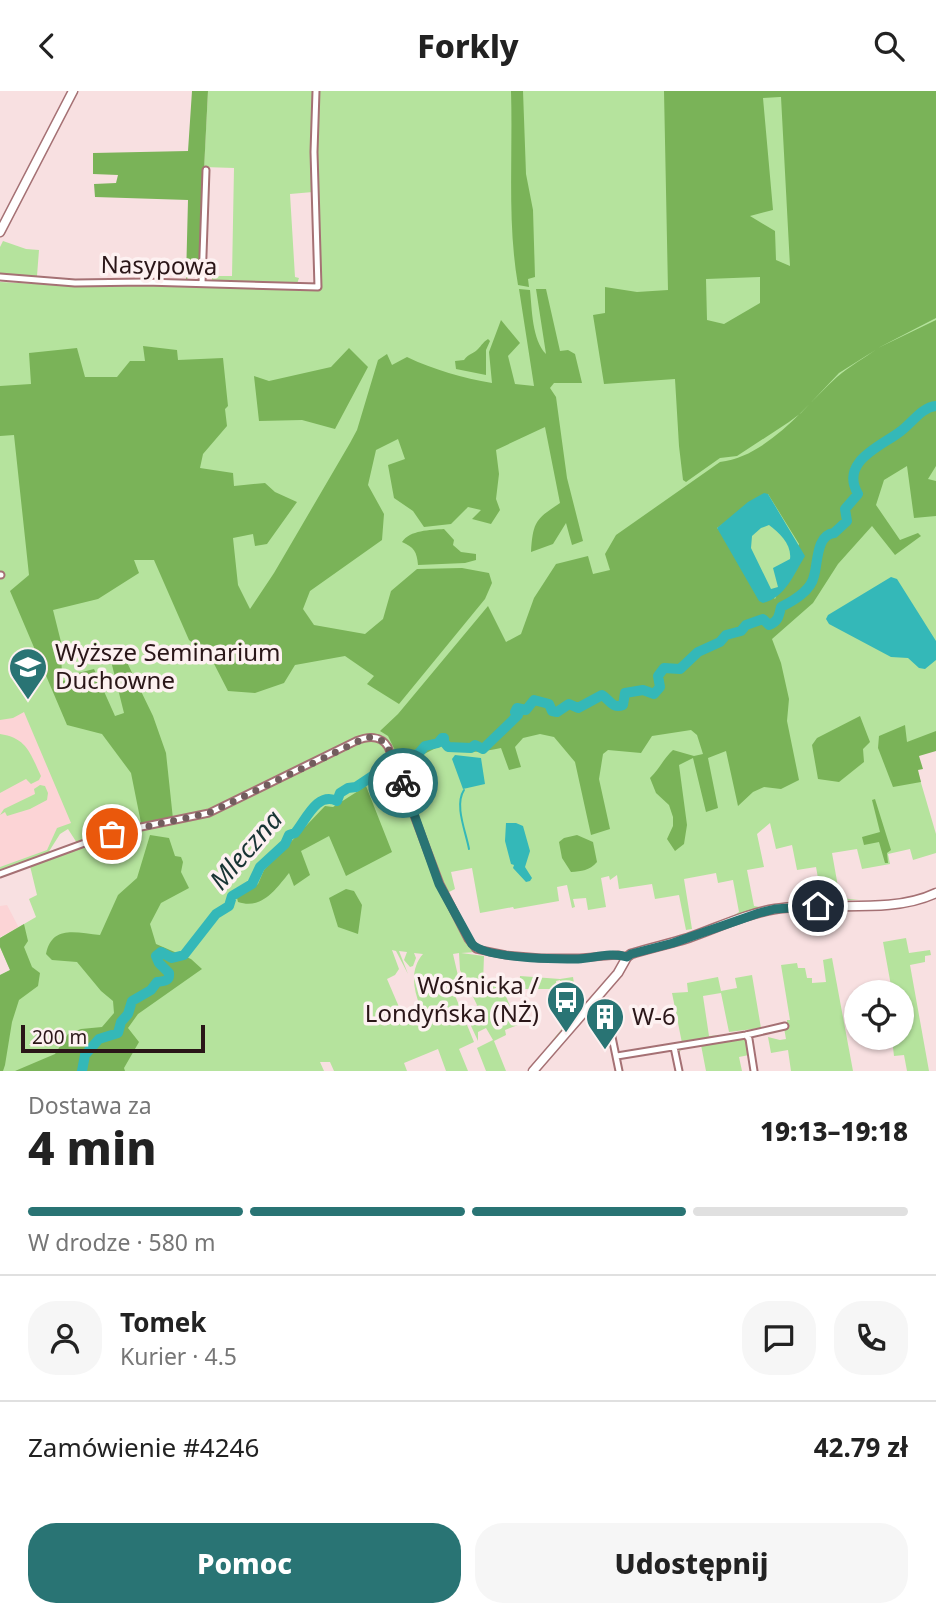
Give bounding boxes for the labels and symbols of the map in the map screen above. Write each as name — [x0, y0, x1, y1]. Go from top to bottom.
street label: Nasypowa — [100, 247, 218, 282]
place label: Wyższe Seminarium Duchowne — [55, 635, 280, 696]
school or university icon: Wyższe Seminarium Duchowne — [7, 646, 49, 701]
courier — [368, 748, 438, 818]
water label: Mleczna — [201, 802, 290, 897]
pin — [82, 804, 142, 864]
pin — [788, 876, 848, 936]
place label: Wośnicka / Londyńska (NŻ) — [365, 968, 539, 1029]
bus stop icon: Wośnicka / Londyńska (NŻ) — [545, 979, 587, 1034]
building icon: W-6 — [584, 996, 626, 1051]
place label: W-6 — [632, 999, 676, 1032]
scale bar — [21, 1022, 205, 1054]

